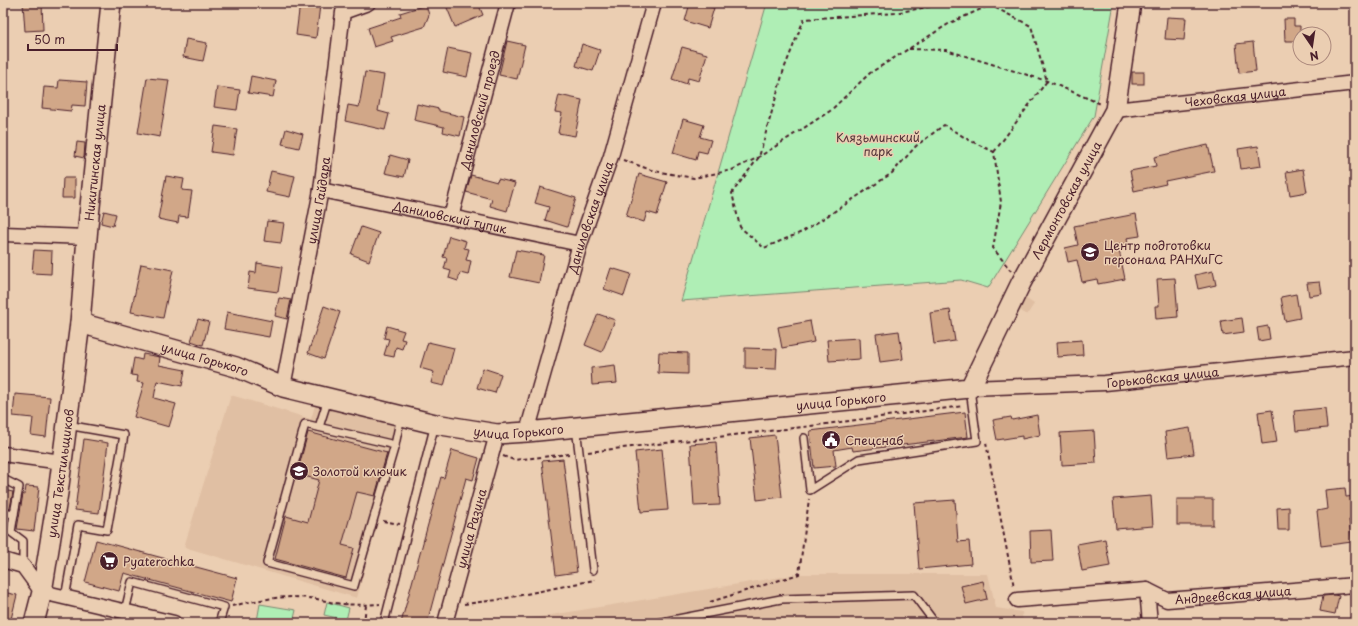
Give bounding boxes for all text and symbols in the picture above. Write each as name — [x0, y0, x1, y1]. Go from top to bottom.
scale bar — [28, 26, 117, 52]
north arrow — [1292, 26, 1332, 66]
text: 50 m — [34, 30, 65, 48]
text: N — [1308, 47, 1321, 66]
street label: Даниловский проезд — [455, 48, 504, 172]
street label: Чеховская улица — [1184, 82, 1287, 111]
street label: Никитинская улица — [80, 103, 110, 222]
park label: Клязьминский парк — [836, 128, 920, 160]
street label: Лермонтовская улица — [1027, 137, 1106, 262]
street label: улица Гайдара — [302, 155, 334, 245]
street label: Даниловская улица — [563, 158, 618, 276]
street label: Даниловский тупик — [391, 196, 509, 238]
place label: Центр подготовки персонала РАНХиГС — [1104, 236, 1223, 268]
school or university icon: Центр подготовки персонала РАНХиГС — [1079, 241, 1101, 263]
street label: улица Горького — [159, 337, 252, 381]
street label: Горьковская улица — [1106, 362, 1220, 392]
street label: улица Горького — [795, 387, 887, 414]
street label: улица Текстильщиков — [42, 408, 78, 539]
street label: улица Горького — [472, 419, 565, 443]
public building icon: Спецснаб — [820, 429, 842, 451]
place label: Спецснаб — [845, 431, 903, 449]
school or university icon: Золотой ключик — [288, 460, 310, 482]
place label: Золотой ключик — [313, 462, 407, 480]
street label: улица Разина — [451, 486, 491, 570]
supermarket icon: Pyaterochka — [98, 550, 120, 572]
place label: Pyaterochka — [123, 552, 195, 570]
street label: Андреевская улица — [1174, 581, 1292, 608]

